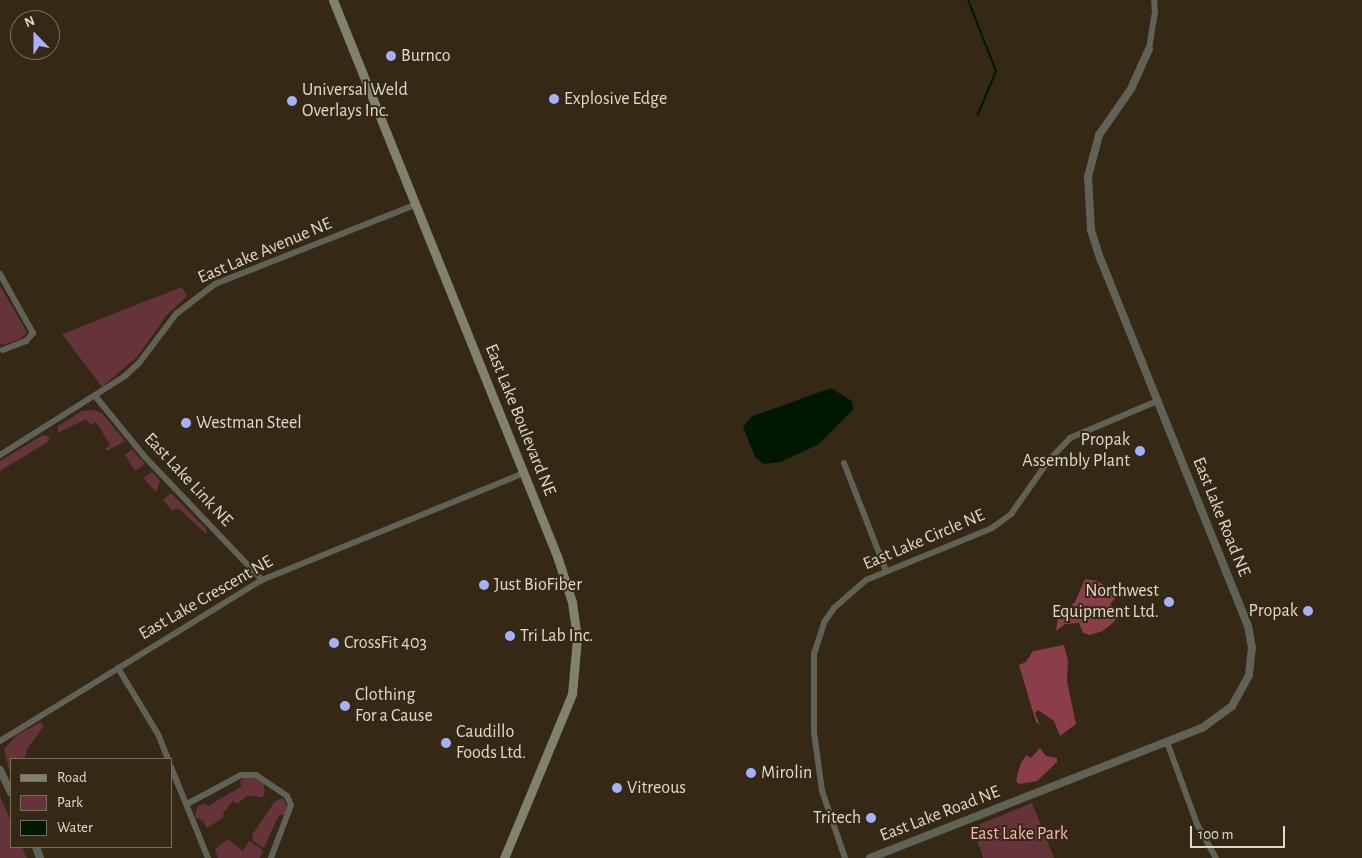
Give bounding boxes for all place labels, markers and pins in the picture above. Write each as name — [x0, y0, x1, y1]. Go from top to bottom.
place label: Burnco — [401, 45, 451, 67]
marker: Burnco — [385, 50, 397, 62]
place label: Universal Weld Overlays Inc. — [302, 80, 408, 122]
place label: Explosive Edge — [564, 88, 667, 110]
marker: Explosive Edge — [548, 93, 560, 105]
marker: Universal Weld Overlays Inc. — [286, 95, 298, 107]
place label: Westman Steel — [196, 412, 302, 434]
marker: Westman Steel — [180, 417, 192, 429]
place label: Propak Assembly Plant — [1022, 430, 1130, 472]
marker: Propak Assembly Plant — [1134, 445, 1146, 457]
place label: Just BioFiber — [494, 574, 582, 596]
marker: Just BioFiber — [478, 579, 490, 591]
place label: Northwest Equipment Ltd. — [1052, 581, 1159, 624]
marker: Northwest Equipment Ltd. — [1163, 596, 1175, 608]
place label: Propak — [1249, 600, 1298, 622]
marker: Propak — [1302, 605, 1314, 617]
place label: Tri Lab Inc. — [520, 625, 593, 647]
marker: Tri Lab Inc. — [504, 630, 516, 642]
place label: CrossFit 403 — [344, 632, 427, 654]
marker: CrossFit 403 — [328, 637, 340, 649]
place label: Clothing For a Cause — [355, 685, 433, 728]
marker: Clothing For a Cause — [339, 700, 351, 712]
place label: Caudillo Foods Ltd. — [456, 722, 526, 764]
marker: Caudillo Foods Ltd. — [440, 737, 452, 749]
place label: Mirolin — [761, 762, 812, 784]
marker: Mirolin — [745, 767, 757, 779]
place label: Vitreous — [627, 777, 686, 799]
marker: Vitreous — [611, 782, 623, 794]
place label: Tritech — [813, 807, 861, 829]
marker: Tritech — [865, 812, 877, 824]

